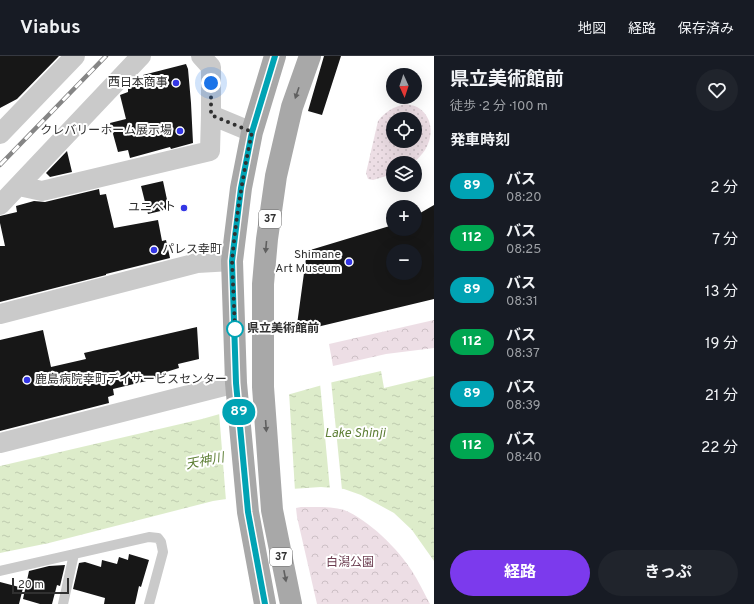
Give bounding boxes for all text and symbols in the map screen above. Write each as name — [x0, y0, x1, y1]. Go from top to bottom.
text: Viabus — [20, 16, 81, 40]
text: 地図 — [578, 21, 606, 38]
text: 経路 — [628, 21, 656, 38]
text: 保存済み — [678, 21, 734, 38]
north arrow — [386, 68, 422, 104]
map controls — [386, 68, 422, 280]
text: 県立美術館前 — [450, 68, 564, 92]
button: heart — [696, 69, 738, 111]
your location — [201, 73, 221, 93]
place label: 西日本商事 — [108, 75, 168, 91]
marker: 西日本商事 — [171, 78, 181, 88]
one-way arrow — [294, 87, 300, 99]
text: 徒歩 · 2 分 · 100 m — [450, 99, 548, 115]
button: locate — [386, 112, 422, 148]
place label: クレバリーホーム展示場 — [40, 123, 172, 139]
marker: クレバリーホーム展示場 — [175, 126, 185, 136]
text: 発車時刻 — [450, 132, 510, 151]
button: layers — [386, 156, 422, 192]
text: バス — [506, 171, 536, 190]
text: 89 — [463, 177, 481, 194]
text: 2 分 — [710, 179, 738, 198]
text: 08:20 — [506, 190, 542, 206]
place label: ユニペト — [128, 200, 176, 216]
button: + — [386, 200, 422, 236]
marker: ユニペト — [179, 203, 189, 213]
road number: 37 — [259, 210, 281, 228]
text: バス — [506, 223, 536, 242]
text: 112 — [462, 229, 482, 246]
text: 7 分 — [712, 231, 738, 250]
one-way arrow — [263, 241, 270, 254]
place label: パレス幸町 — [162, 242, 222, 258]
text: 08:25 — [506, 242, 541, 258]
button: − — [386, 244, 422, 280]
marker: パレス幸町 — [149, 245, 159, 255]
place label: Shimane Art Museum — [275, 247, 341, 277]
marker: Shimane Art Museum — [344, 257, 354, 267]
text: バス — [506, 275, 536, 294]
text: 89 — [463, 281, 481, 298]
text: 13 分 — [705, 283, 738, 302]
text: 08:31 — [506, 294, 538, 310]
marker: 県立美術館前 — [226, 320, 244, 338]
place label: 県立美術館前 — [247, 321, 319, 337]
text: バス — [506, 327, 536, 346]
text: 112 — [462, 333, 482, 350]
text: 19 分 — [705, 335, 738, 354]
text: 08:37 — [506, 346, 540, 362]
place label: 鹿島病院幸町デイサービスセンター — [35, 372, 227, 388]
marker: 鹿島病院幸町デイサービスセンター — [22, 375, 32, 385]
text: バス — [506, 379, 536, 398]
text: 89 — [463, 385, 481, 402]
text: 21 分 — [705, 387, 738, 406]
text: 08:39 — [506, 398, 541, 414]
line badge: 89 — [221, 399, 257, 425]
text: 89 — [230, 403, 248, 420]
one-way arrow — [262, 420, 269, 432]
water label: Lake Shinji — [324, 426, 386, 442]
text: バス — [506, 431, 536, 450]
text: 112 — [462, 437, 482, 454]
text: 22 分 — [701, 439, 738, 458]
water label: 天神川 — [184, 450, 228, 474]
text: 08:40 — [506, 450, 542, 466]
road number: 37 — [270, 548, 292, 566]
button: 経路 — [450, 550, 590, 596]
button: きっぷ — [598, 550, 738, 596]
park label: 白潟公園 — [326, 555, 374, 571]
one-way arrow — [283, 570, 289, 582]
scale bar — [12, 576, 69, 595]
text: 20 m — [18, 578, 44, 592]

